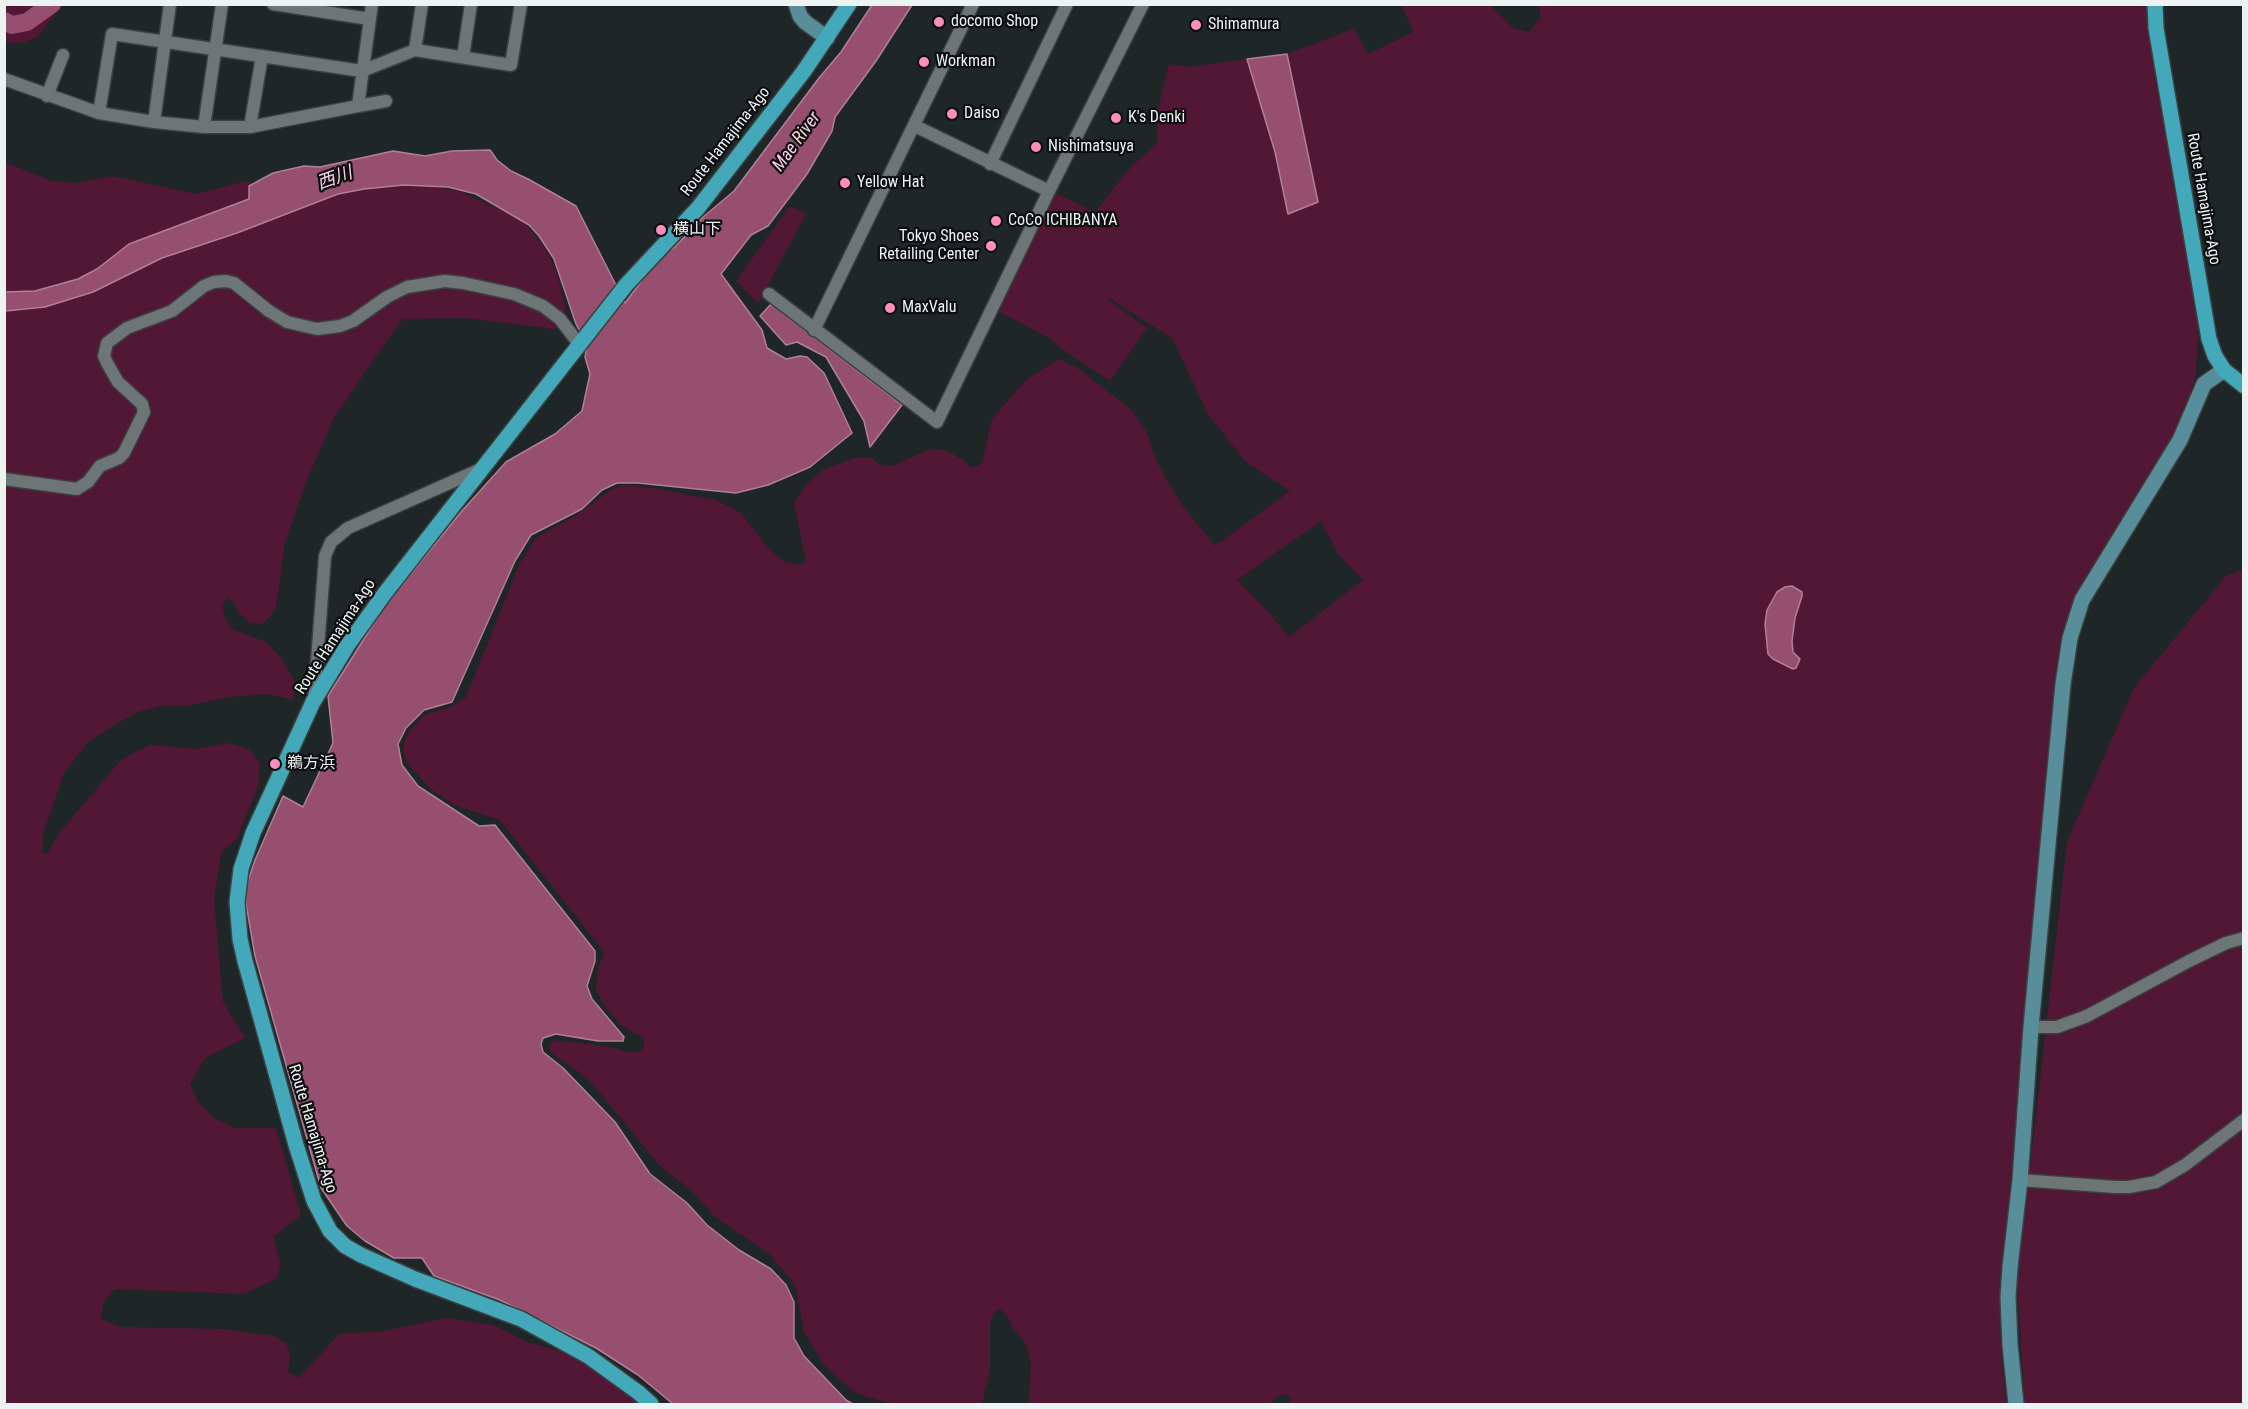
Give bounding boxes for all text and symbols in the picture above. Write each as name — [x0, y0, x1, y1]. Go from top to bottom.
place label: docomo Shop — [951, 12, 1038, 32]
marker: docomo Shop — [932, 15, 946, 29]
place label: Shimamura — [1208, 15, 1279, 35]
marker: Shimamura — [1189, 18, 1203, 32]
place label: Workman — [936, 52, 996, 72]
marker: Workman — [917, 55, 931, 69]
street label: Route Hamajima-Ago — [677, 83, 775, 201]
place label: Daiso — [964, 104, 1000, 124]
marker: Daiso — [945, 107, 959, 121]
water label: Mae River — [768, 108, 826, 176]
place label: K's Denki — [1128, 108, 1185, 128]
marker: K's Denki — [1109, 111, 1123, 125]
street label: Route Hamajima-Ago — [2182, 132, 2224, 266]
place label: Nishimatsuya — [1048, 137, 1134, 157]
marker: Nishimatsuya — [1029, 140, 1043, 154]
water label: 西川 — [314, 163, 356, 195]
place label: Yellow Hat — [857, 173, 924, 193]
marker: Yellow Hat — [838, 176, 852, 190]
place label: CoCo ICHIBANYA — [1008, 211, 1117, 231]
marker: CoCo ICHIBANYA — [989, 214, 1003, 228]
place label: 横山下 — [673, 220, 721, 240]
marker: 横山下 — [654, 223, 668, 237]
place label: Tokyo Shoes Retailing Center — [879, 227, 979, 265]
marker: Tokyo Shoes Retailing Center — [984, 239, 998, 253]
place label: MaxValu — [902, 298, 956, 318]
marker: MaxValu — [883, 301, 897, 315]
street label: Route Hamajima-Ago — [292, 576, 380, 698]
place label: 鵜方浜 — [287, 754, 335, 774]
marker: 鵜方浜 — [268, 757, 282, 771]
street label: Route Hamajima-Ago — [283, 1062, 341, 1196]

